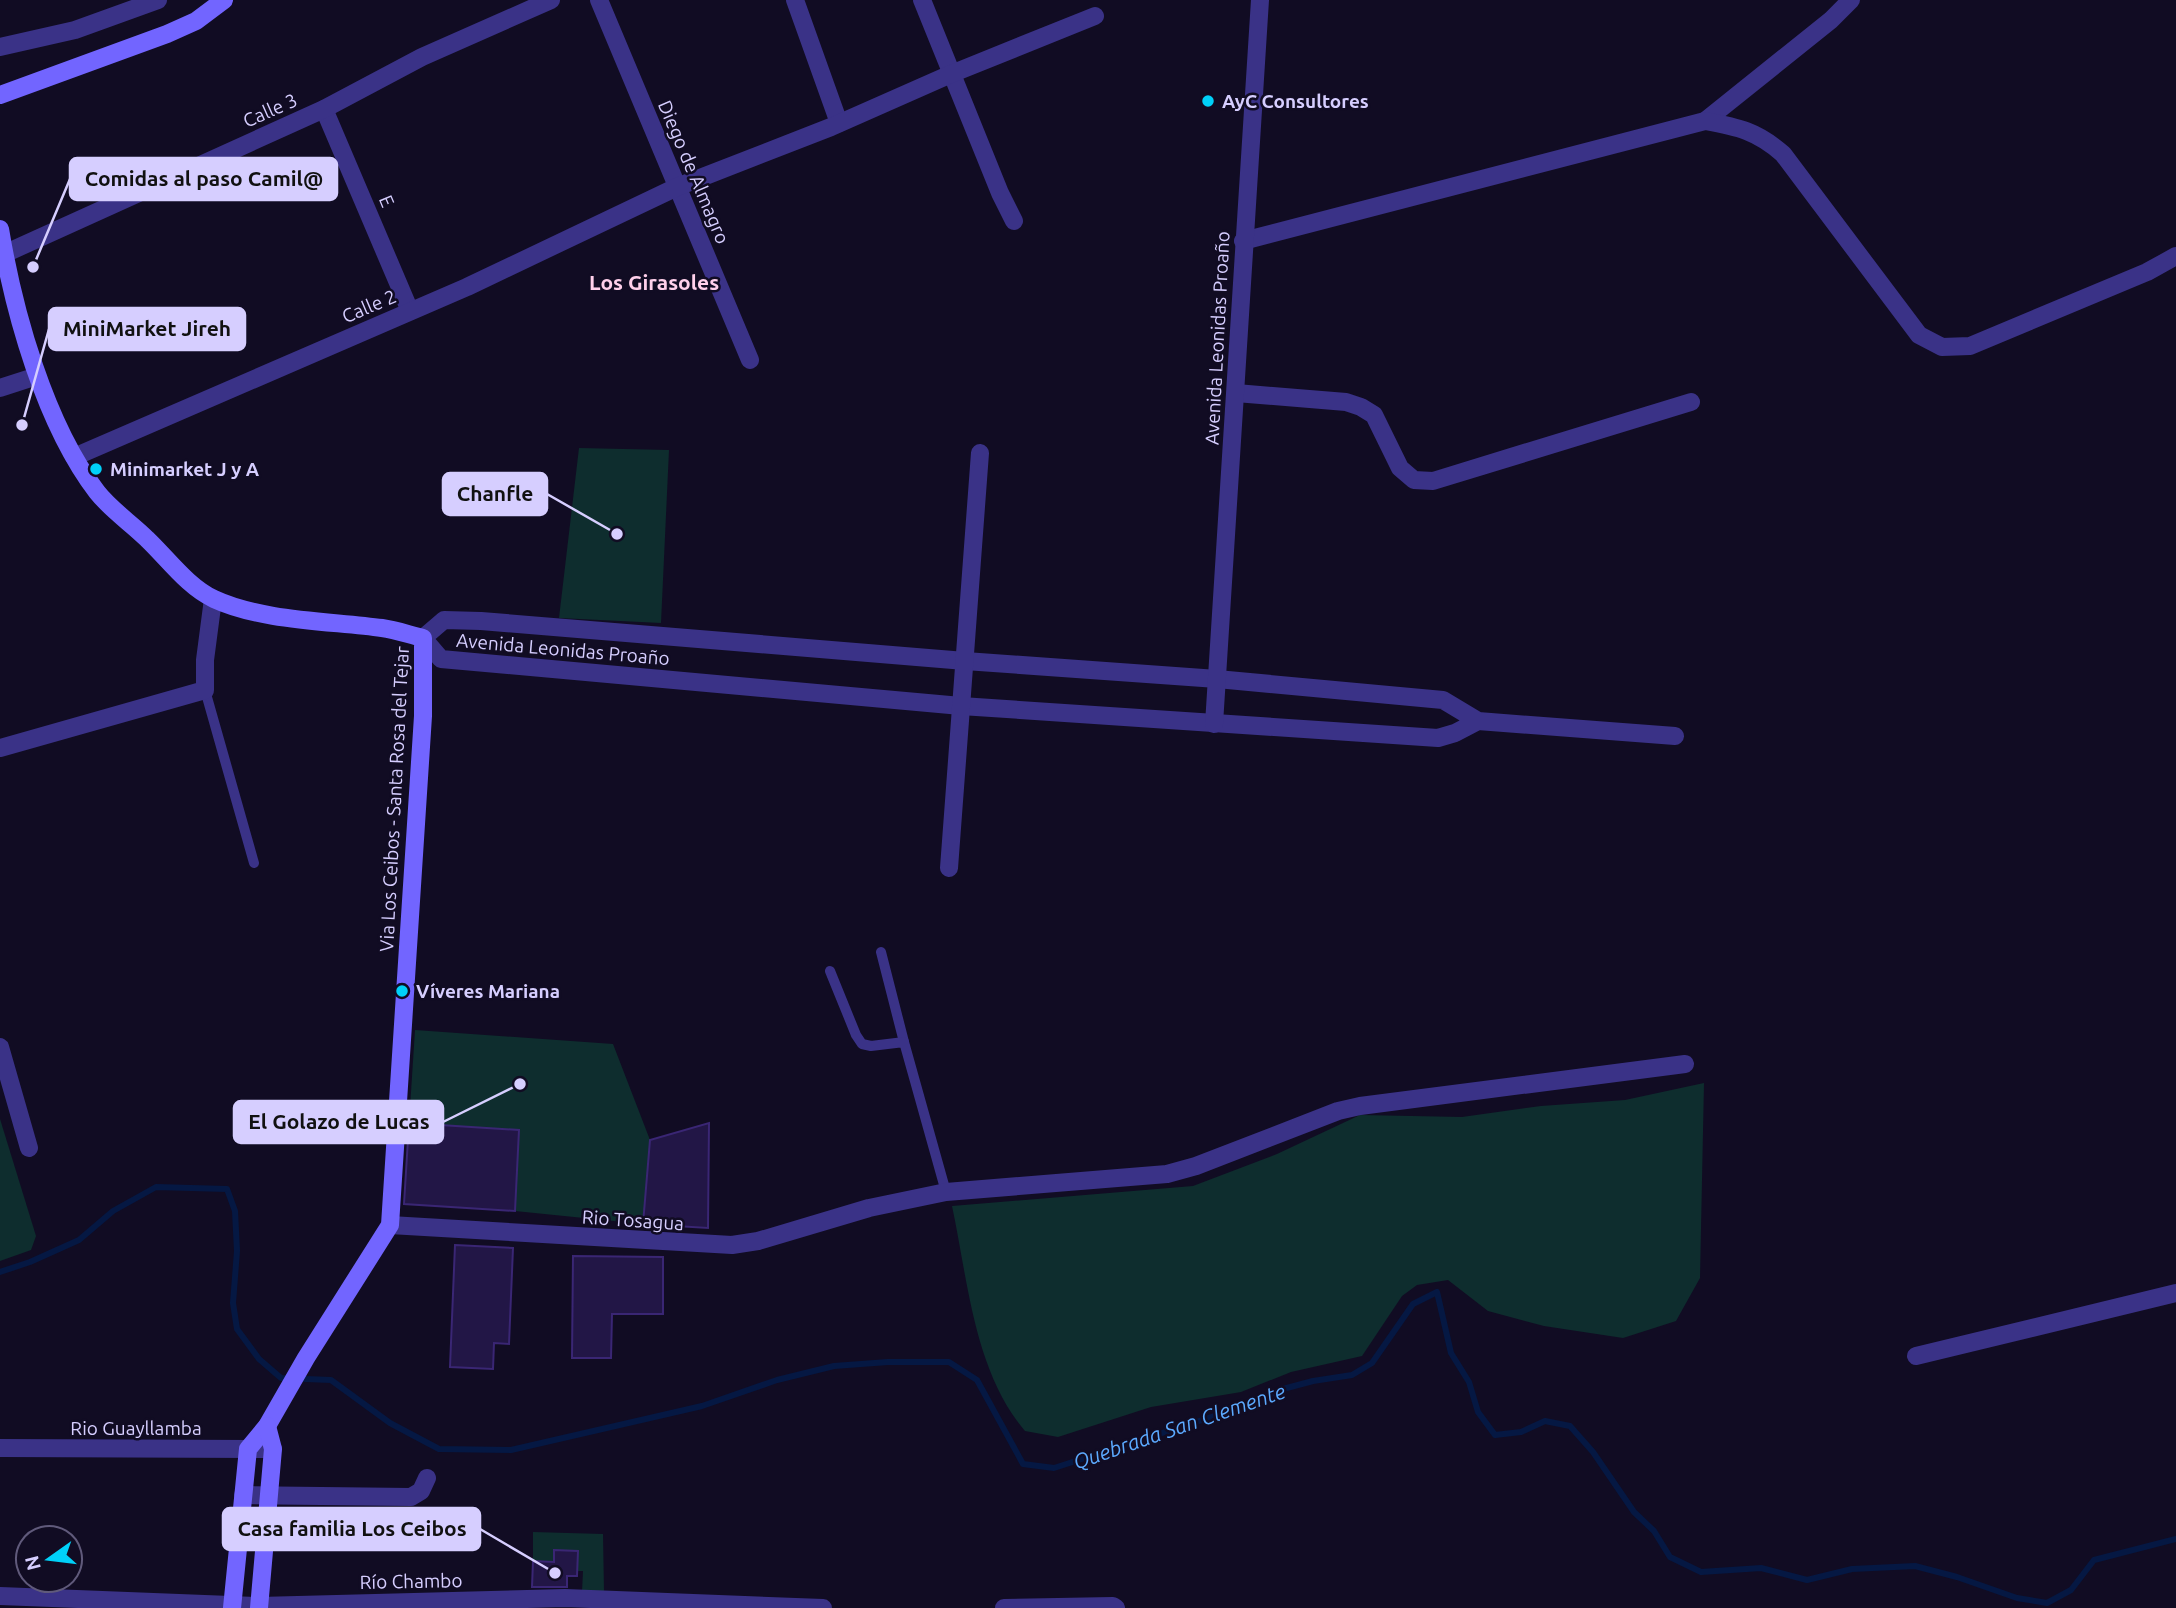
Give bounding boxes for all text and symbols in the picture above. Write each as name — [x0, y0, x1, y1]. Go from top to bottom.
street label: Calle 3 — [240, 88, 300, 132]
place label: AyC Consultores — [1222, 90, 1369, 112]
marker: AyC Consultores — [1200, 93, 1216, 109]
street label: Diego de Almagro — [654, 97, 734, 247]
callout: Comidas al paso Camil@ — [70, 158, 337, 200]
text: Comidas al paso Camil@ — [85, 166, 323, 190]
street label: E — [375, 192, 399, 210]
street label: Avenida Leonidas Proaño — [1200, 231, 1234, 445]
district label: Los Girasoles — [589, 270, 719, 294]
street label: Calle 2 — [338, 285, 400, 327]
callout: MiniMarket Jireh — [49, 308, 245, 350]
text: MiniMarket Jireh — [63, 316, 231, 340]
place label: Minimarket J y A — [110, 458, 260, 480]
marker: Minimarket J y A — [88, 461, 104, 477]
callout: Chanfle — [443, 473, 547, 515]
text: Chanfle — [457, 481, 533, 505]
street label: Avenida Leonidas Proaño — [455, 629, 671, 669]
street label: Via Los Ceibos - Santa Rosa del Tejar — [375, 646, 413, 952]
place label: Víveres Mariana — [416, 980, 560, 1002]
marker: Víveres Mariana — [394, 983, 410, 999]
callout: El Golazo de Lucas — [234, 1101, 443, 1143]
text: El Golazo de Lucas — [248, 1109, 430, 1133]
street label: Rio Tosagua — [581, 1205, 685, 1235]
water label: Quebrada San Clemente — [1070, 1378, 1289, 1475]
street label: Rio Guayllamba — [70, 1417, 202, 1439]
callout: Casa familia Los Ceibos — [223, 1508, 480, 1550]
text: Casa familia Los Ceibos — [237, 1516, 467, 1540]
north arrow — [14, 1524, 84, 1594]
text: N — [20, 1554, 45, 1573]
street label: Río Chambo — [359, 1569, 463, 1593]

